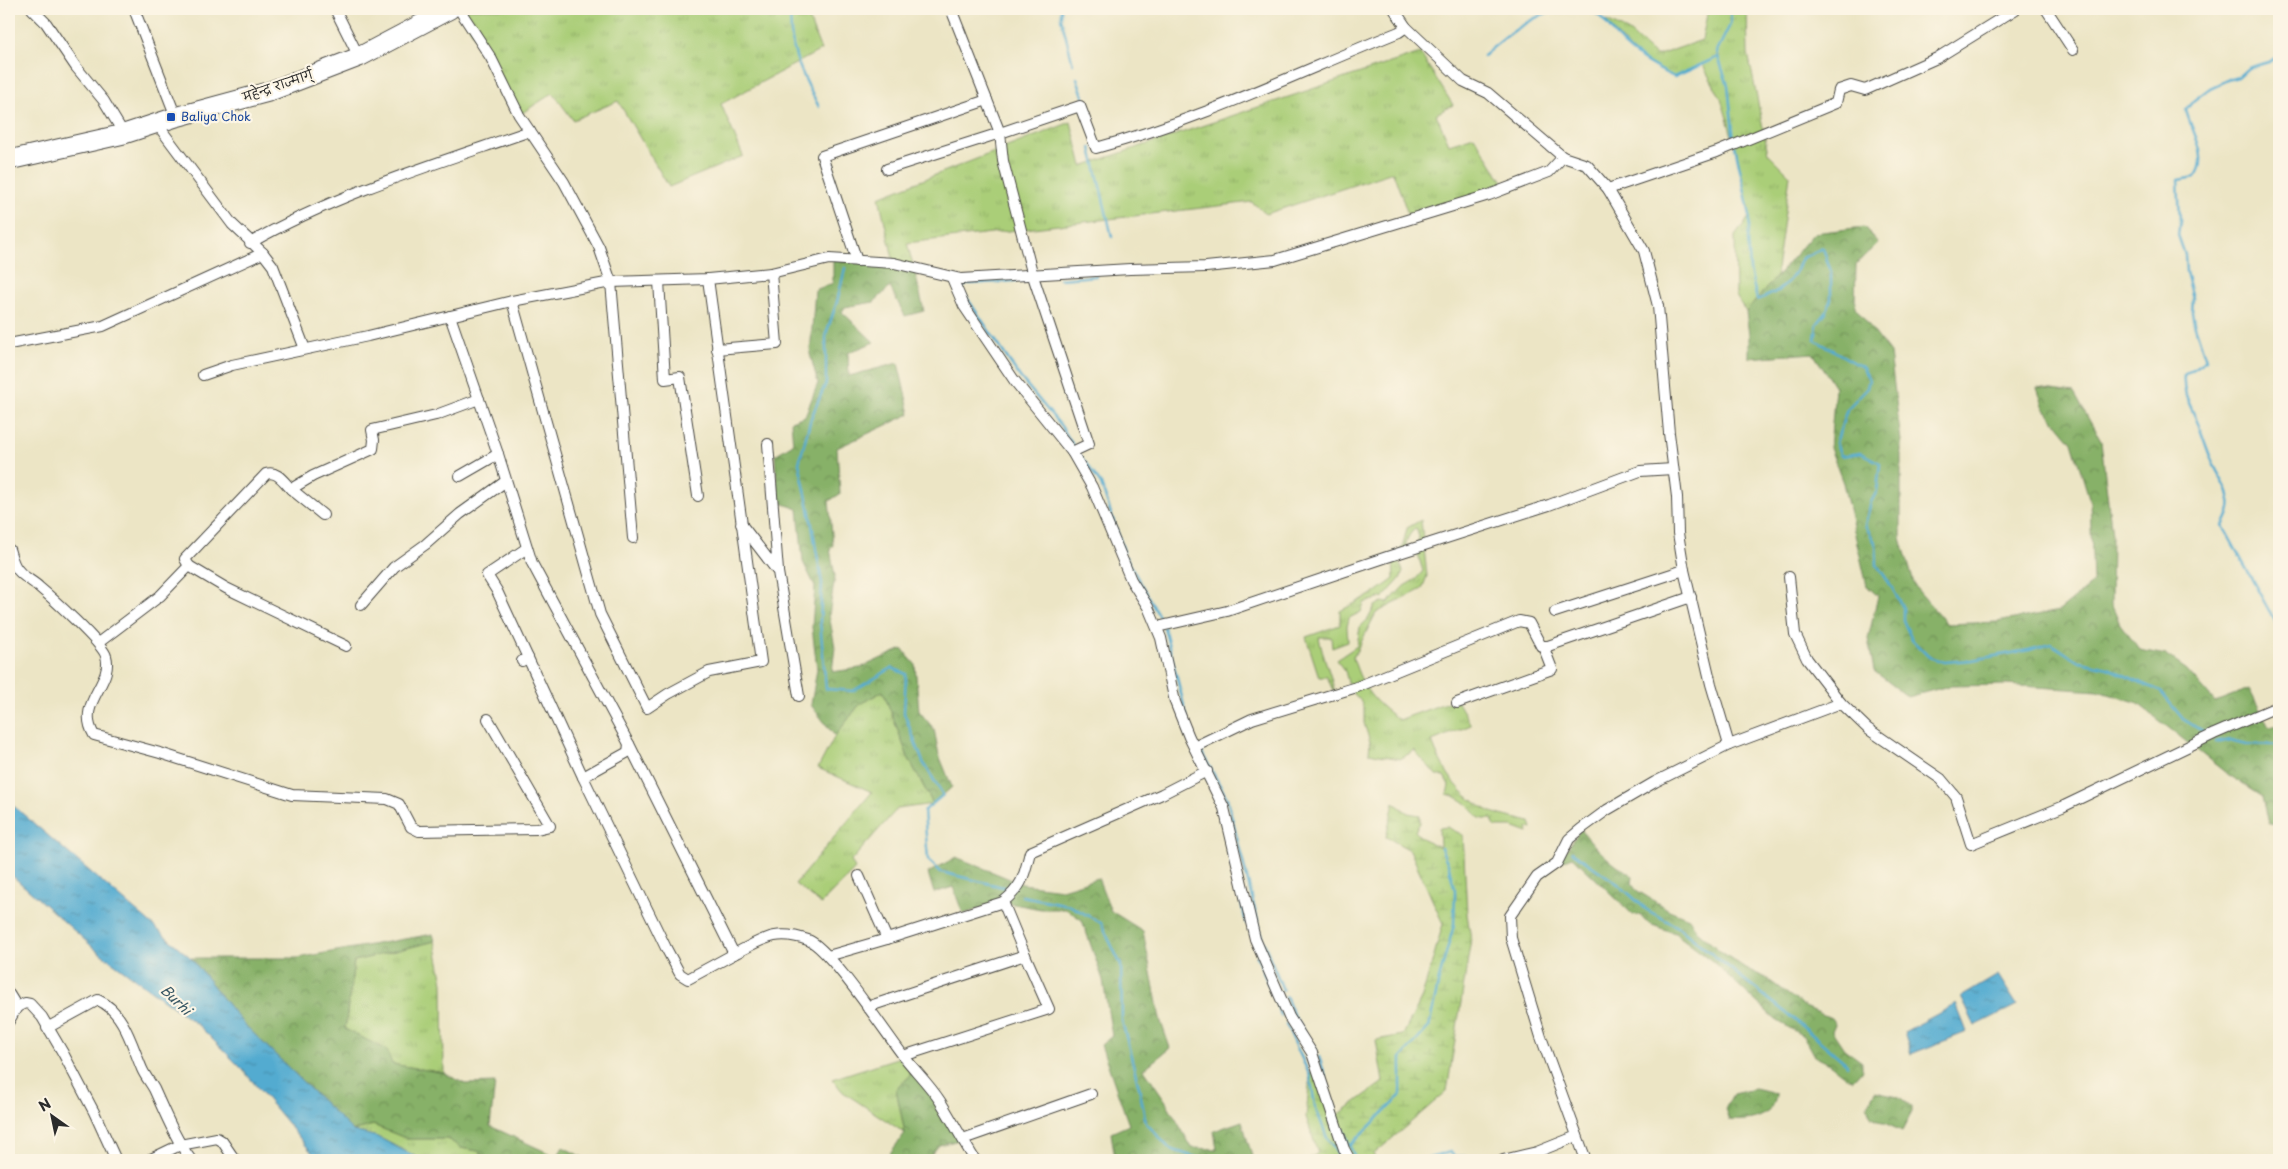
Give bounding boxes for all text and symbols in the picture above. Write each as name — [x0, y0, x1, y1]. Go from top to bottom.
street label: महेन्द्र राज्मार्ग् — [239, 63, 316, 107]
place label: Baliya Chok — [181, 107, 251, 125]
marker: Baliya Chok — [165, 111, 177, 123]
water label: Burhi — [156, 980, 198, 1021]
north arrow — [28, 1092, 78, 1142]
text: N — [34, 1093, 55, 1117]

